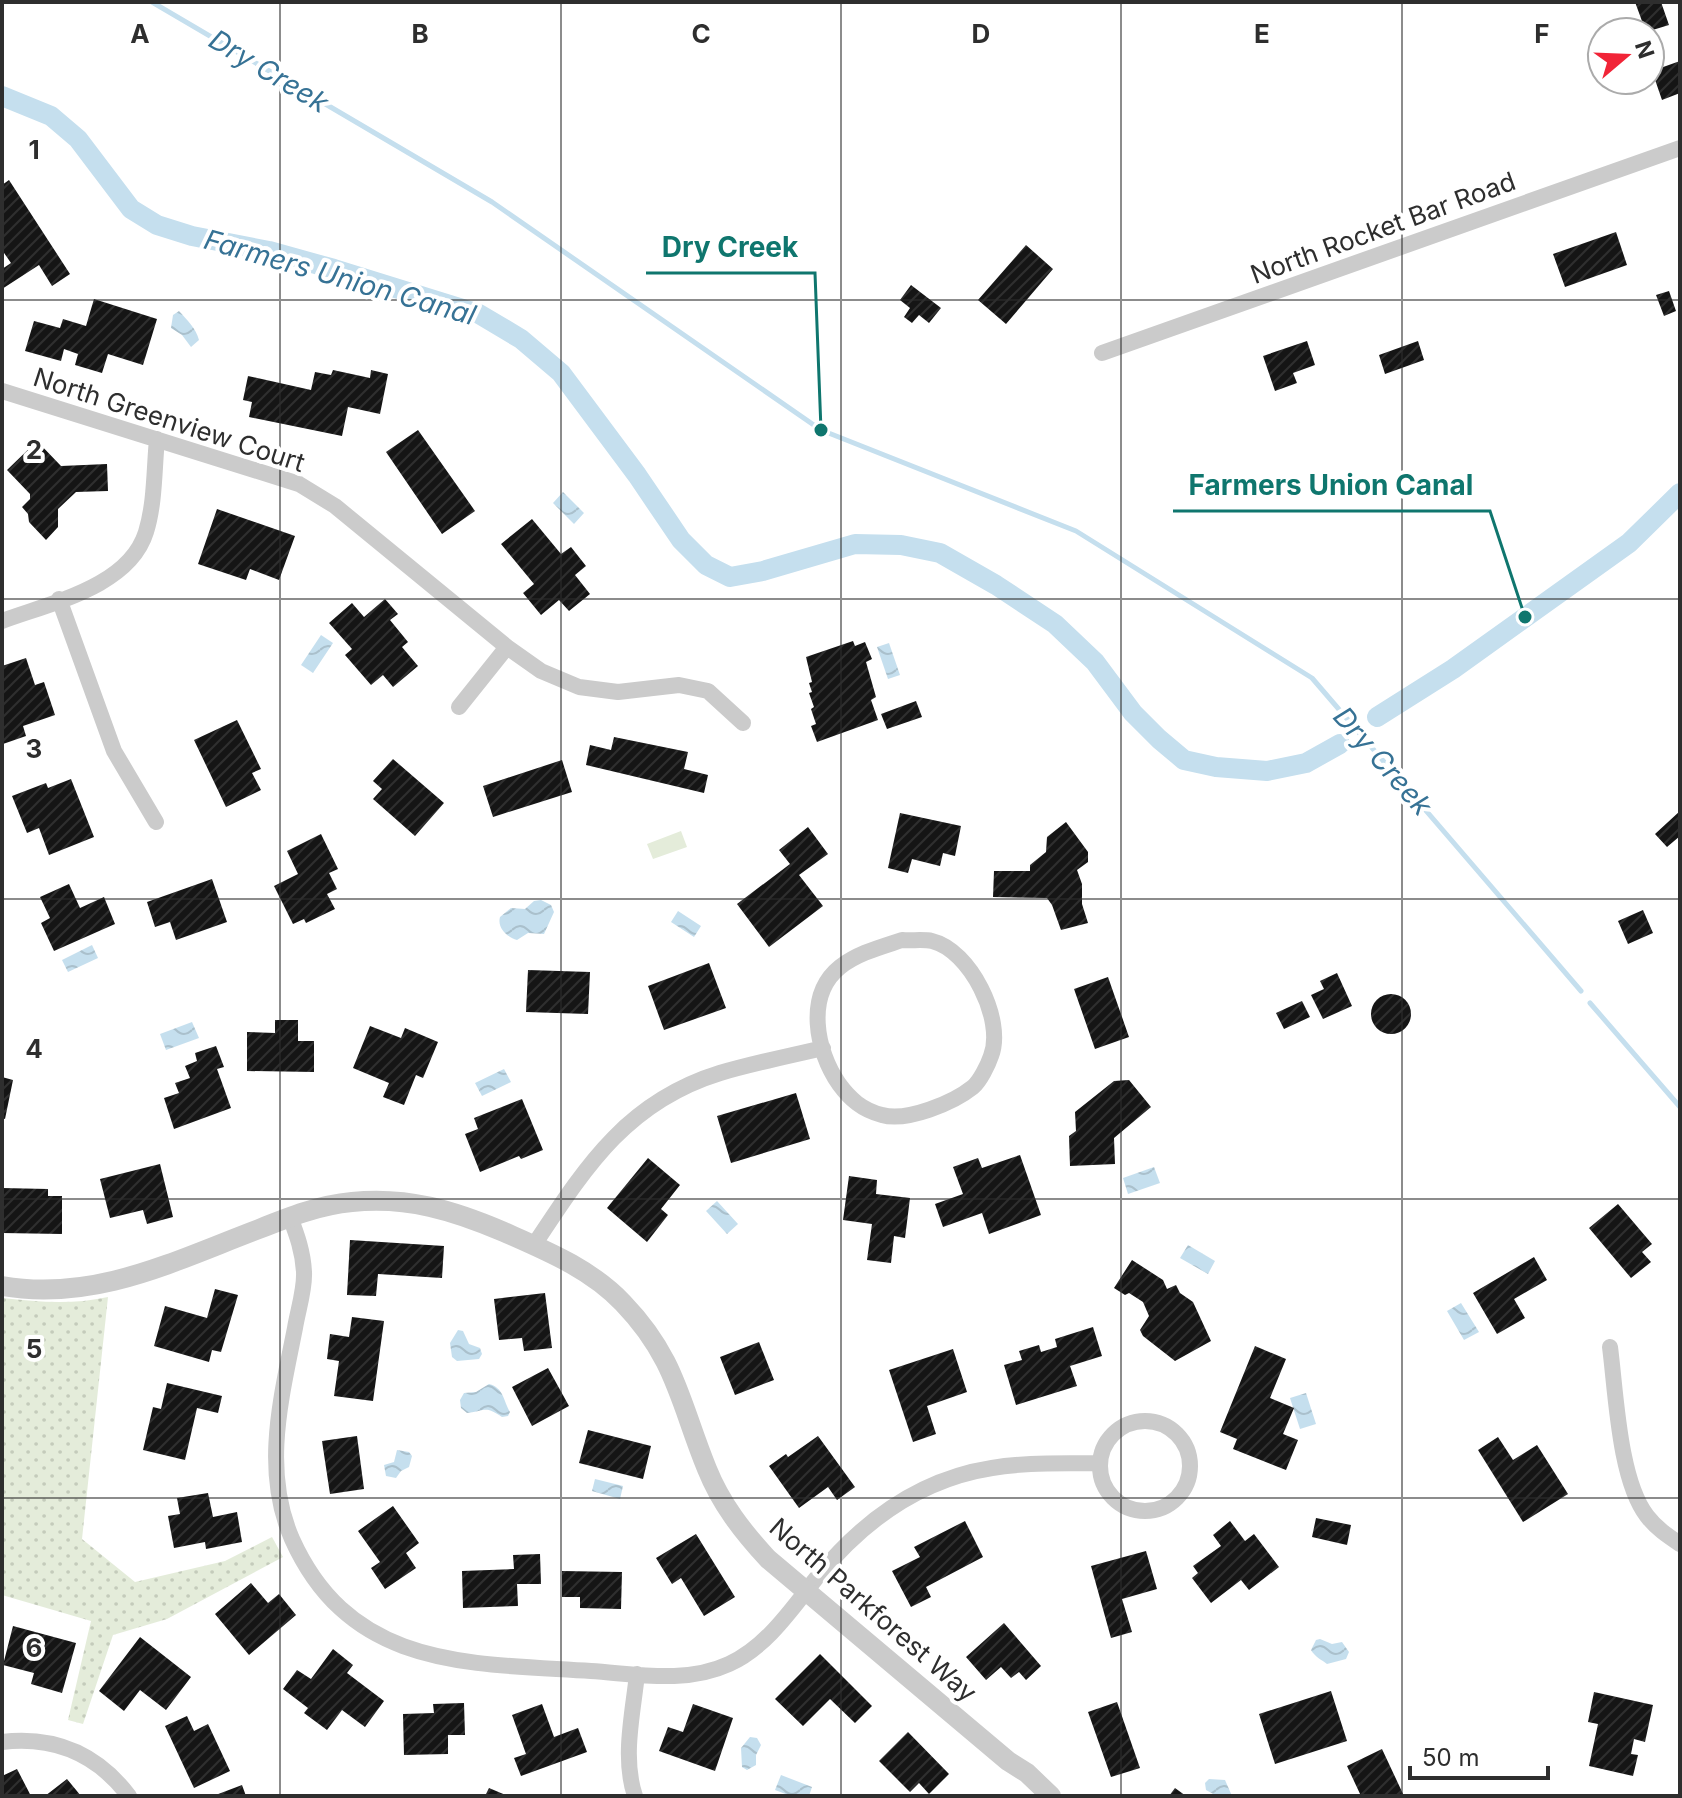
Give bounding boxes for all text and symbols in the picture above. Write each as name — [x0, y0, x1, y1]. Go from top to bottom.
north arrow — [1586, 16, 1666, 96]
text: A — [130, 18, 150, 49]
text: B — [411, 18, 429, 49]
text: C — [691, 18, 711, 49]
text: D — [972, 18, 990, 49]
text: E — [1254, 18, 1270, 49]
text: F — [1534, 18, 1550, 49]
water label: Dry Creek — [203, 22, 335, 120]
text: N — [1630, 37, 1660, 62]
text: 1 — [28, 134, 40, 165]
street label: North Rocket Bar Road — [1246, 165, 1519, 290]
callout: Dry Creek — [646, 221, 815, 273]
water label: Farmers Union Canal — [200, 222, 480, 332]
text: Dry Creek — [662, 230, 799, 264]
street label: North Greenview Court — [30, 361, 309, 478]
text: 2 — [26, 434, 42, 465]
callout: Farmers Union Canal — [1173, 459, 1490, 511]
text: Farmers Union Canal — [1189, 468, 1473, 502]
water label: Dry Creek — [1327, 700, 1440, 823]
text: 3 — [26, 733, 42, 764]
text: 4 — [25, 1033, 43, 1064]
text: 5 — [26, 1333, 42, 1364]
street label: North Parkforest Way — [764, 1511, 983, 1708]
text: 6 — [26, 1632, 42, 1663]
scale bar — [1410, 1730, 1548, 1780]
text: 50 m — [1422, 1743, 1480, 1772]

